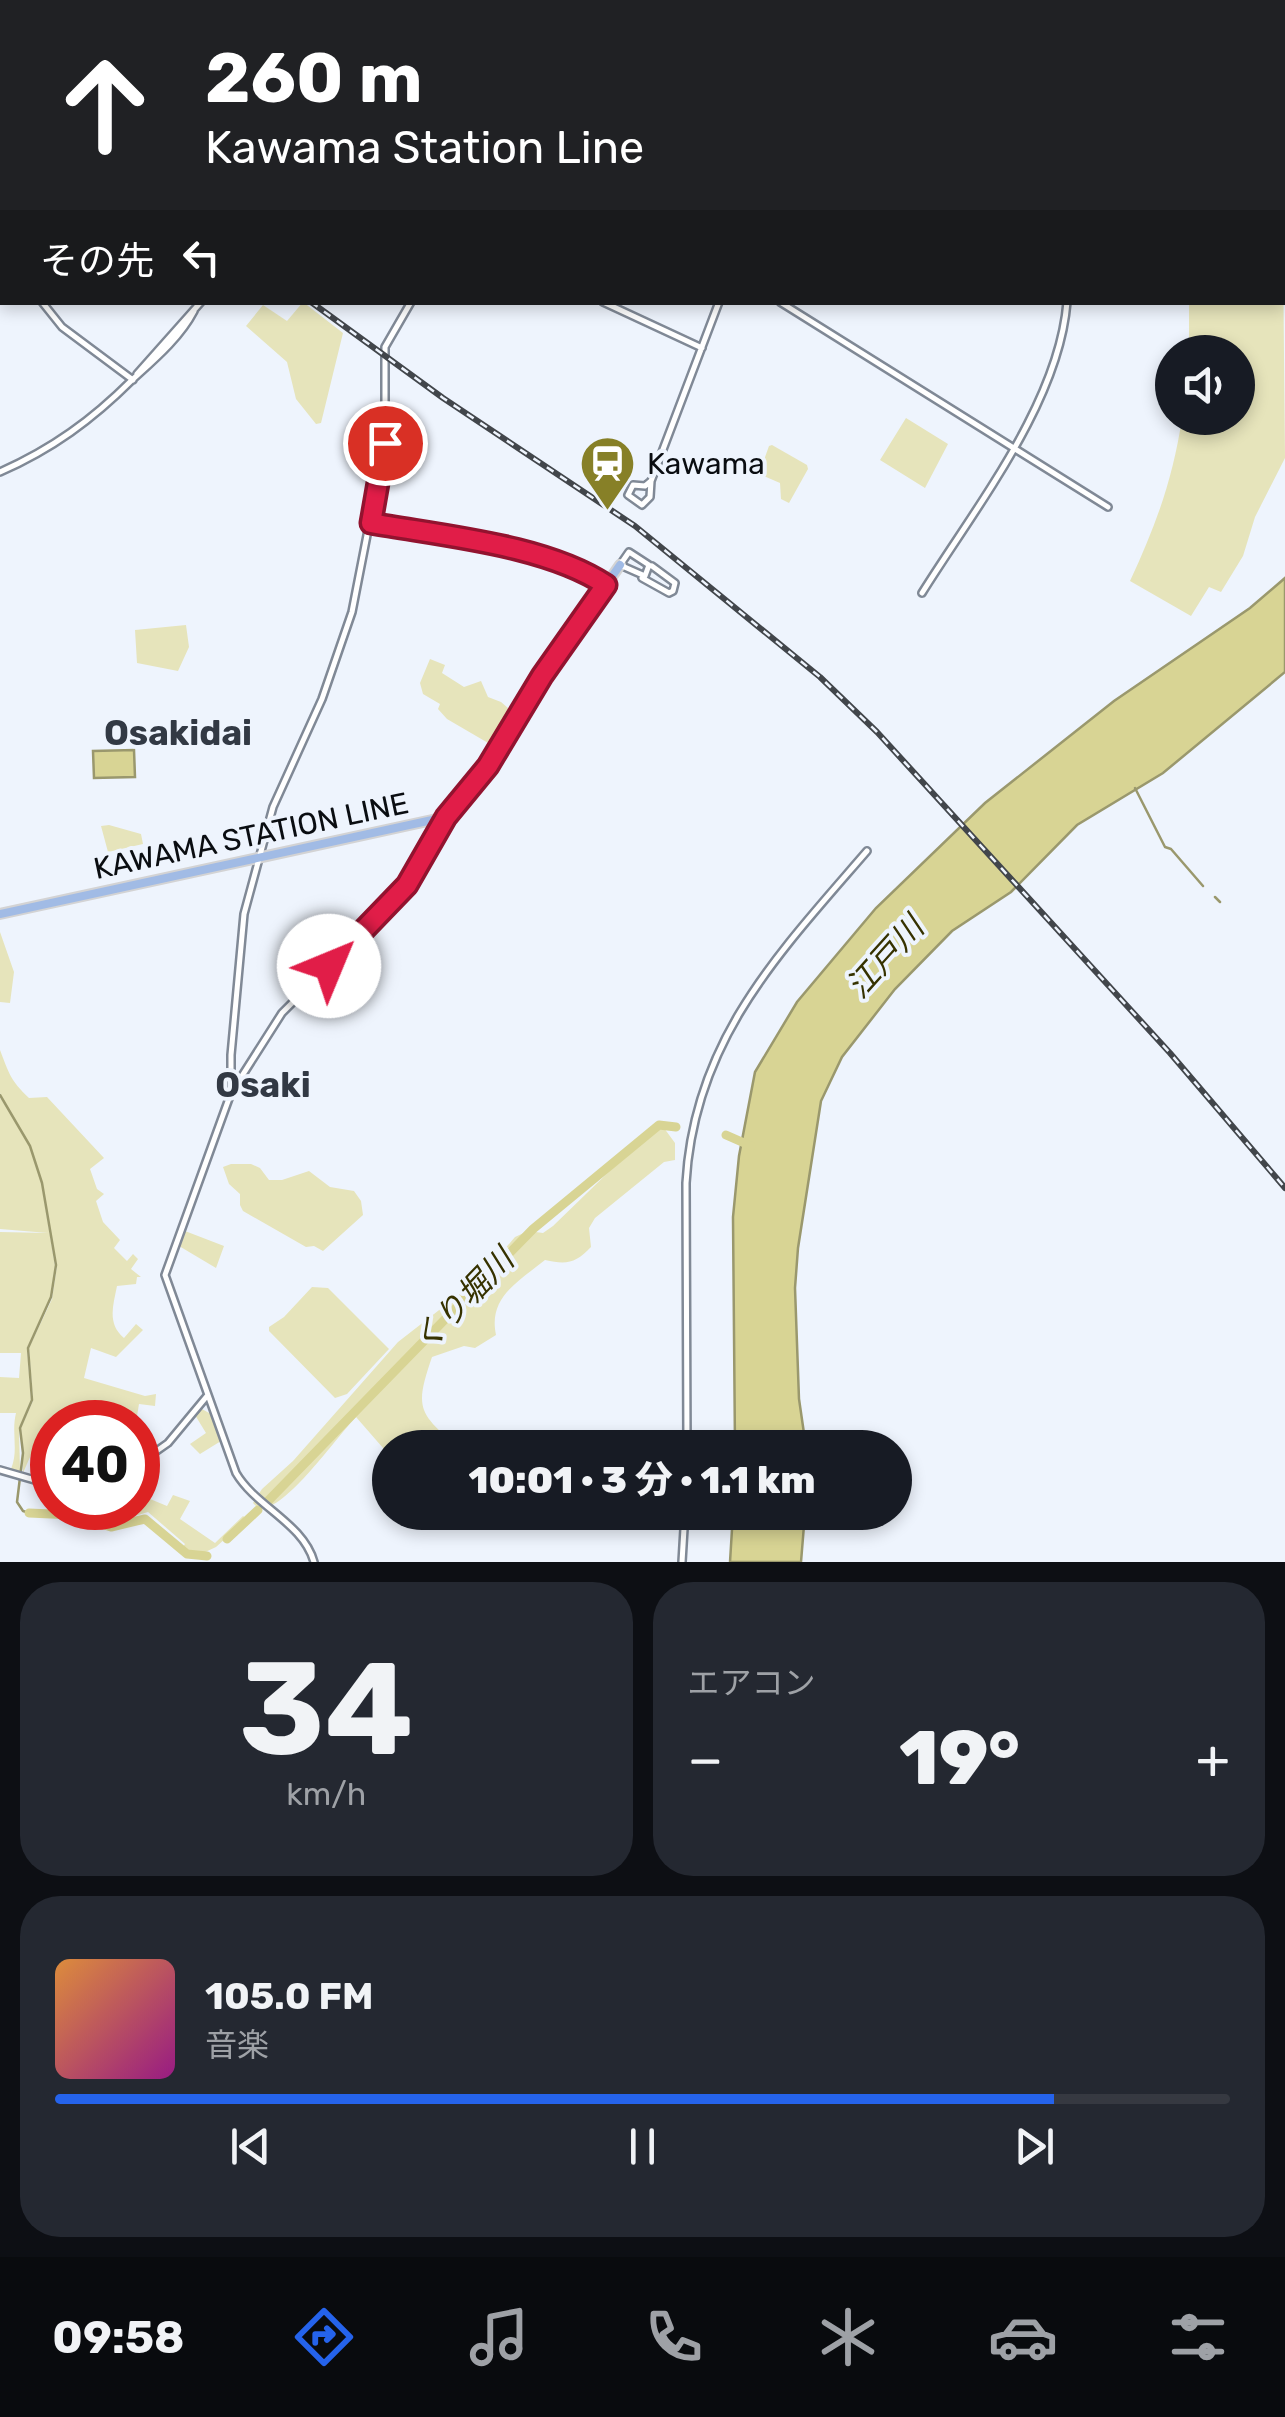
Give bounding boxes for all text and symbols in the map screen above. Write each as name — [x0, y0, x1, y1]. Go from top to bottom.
text: 260 m — [205, 37, 423, 120]
icon: ahead — [40, 40, 170, 170]
text: Kawama Station Line — [205, 121, 644, 174]
icon: left — [174, 230, 229, 285]
text: その先 — [40, 238, 154, 284]
map controls — [1155, 335, 1255, 435]
button: sound — [1155, 335, 1255, 435]
pin — [343, 401, 428, 486]
icon: arrive — [358, 416, 413, 471]
station icon: Kawama — [578, 434, 638, 513]
place label: Kawama — [647, 446, 765, 482]
district label: Osakidai — [104, 712, 252, 754]
street label: KAWAMA STATION LINE — [90, 785, 412, 887]
water label: 江戸川 — [839, 906, 933, 1005]
position arrow — [277, 914, 381, 1018]
district label: Osaki — [215, 1064, 311, 1106]
water label: くり堀川 — [405, 1239, 523, 1359]
speed limit sign: 40 — [30, 1400, 160, 1530]
text: 10:01 · 3 分 · 1.1 km — [468, 1457, 816, 1503]
text: 34 — [239, 1632, 413, 1787]
text: エアコン — [688, 1664, 816, 1702]
text: 19° — [899, 1714, 1020, 1803]
text: − — [688, 1727, 723, 1792]
text: + — [1196, 1727, 1230, 1792]
text: km/h — [286, 1775, 366, 1813]
text: 105.0 FM — [205, 1973, 374, 2019]
text: 音楽 — [205, 2026, 269, 2064]
icon: previous — [223, 2119, 278, 2174]
icon: pause — [615, 2119, 670, 2174]
icon: next — [1007, 2119, 1062, 2174]
icon: directions — [289, 2302, 359, 2372]
icon: music — [464, 2302, 534, 2372]
icon: phone — [639, 2302, 709, 2372]
icon: climate — [813, 2302, 883, 2372]
icon: car — [988, 2302, 1058, 2372]
icon: filters — [1163, 2302, 1233, 2372]
text: 09:58 — [52, 2311, 184, 2364]

